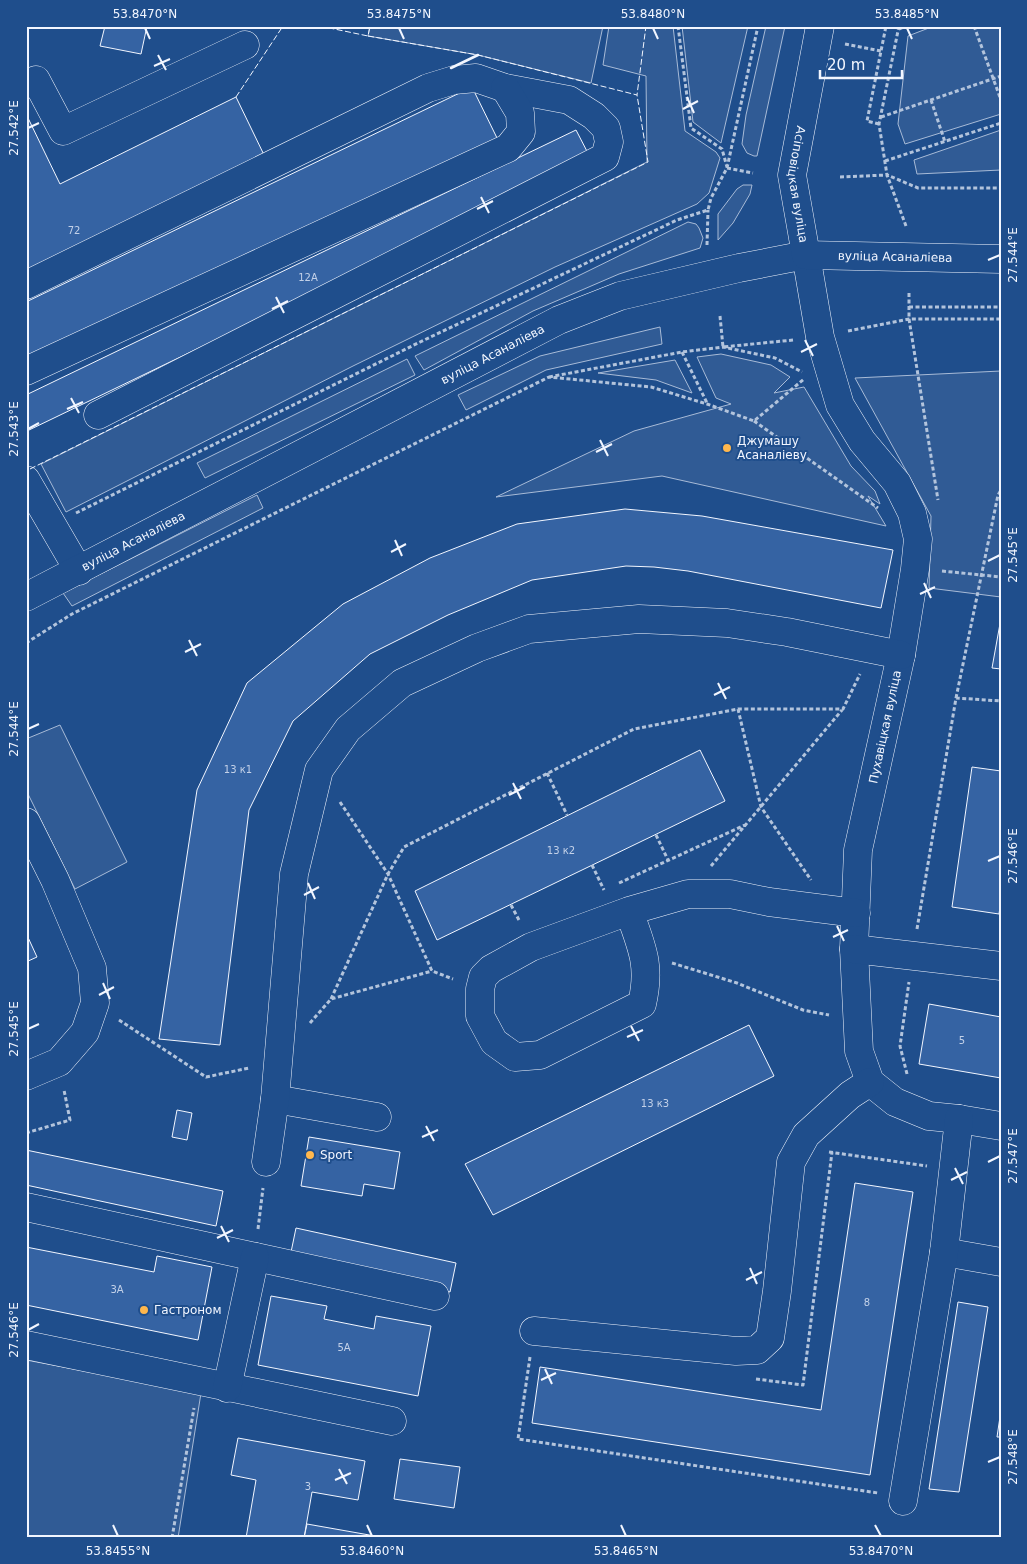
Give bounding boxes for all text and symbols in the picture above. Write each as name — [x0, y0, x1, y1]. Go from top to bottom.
text: 53.8470°N — [113, 7, 177, 21]
text: 53.8475°N — [367, 7, 431, 21]
text: 53.8480°N — [621, 7, 685, 21]
text: 53.8485°N — [875, 7, 939, 21]
scale bar — [820, 48, 902, 80]
text: 20 m — [827, 56, 865, 74]
text: 27.542°E — [7, 100, 21, 156]
street label: Асіповіцкая вуліца — [785, 125, 811, 244]
house number: 72 — [68, 225, 80, 236]
text: 27.544°E — [1006, 227, 1020, 283]
street label: вуліца Асаналіева — [838, 249, 953, 265]
house number: 12А — [298, 272, 318, 283]
street label: вуліца Асаналіева — [439, 322, 547, 387]
text: 27.543°E — [7, 401, 21, 457]
place label: Джумашу Асаналіеву — [737, 434, 807, 462]
marker: Джумашу Асаналіеву — [721, 442, 733, 454]
street label: вуліца Асаналіева — [79, 509, 188, 574]
text: 27.545°E — [1006, 527, 1020, 583]
street label: Пухавіцкая вуліца — [866, 669, 904, 785]
text: 27.544°E — [7, 701, 21, 757]
house number: 13 к1 — [224, 764, 252, 775]
text: 27.546°E — [1006, 828, 1020, 884]
house number: 13 к2 — [547, 845, 575, 856]
text: 27.545°E — [7, 1001, 21, 1057]
house number: 5 — [959, 1035, 965, 1046]
house number: 13 к3 — [641, 1098, 669, 1109]
text: 27.547°E — [1006, 1128, 1020, 1184]
place label: Sport — [320, 1148, 353, 1162]
marker: Sport — [304, 1149, 316, 1161]
house number: 3А — [110, 1284, 124, 1295]
house number: 8 — [864, 1297, 870, 1308]
text: 27.546°E — [7, 1302, 21, 1358]
place label: Гастроном — [154, 1303, 221, 1317]
marker: Гастроном — [138, 1304, 150, 1316]
house number: 5А — [337, 1342, 351, 1353]
text: 27.548°E — [1006, 1429, 1020, 1485]
house number: 3 — [305, 1481, 311, 1492]
text: 53.8455°N — [86, 1544, 150, 1558]
text: 53.8460°N — [340, 1544, 404, 1558]
text: 53.8465°N — [594, 1544, 658, 1558]
text: 53.8470°N — [849, 1544, 913, 1558]

